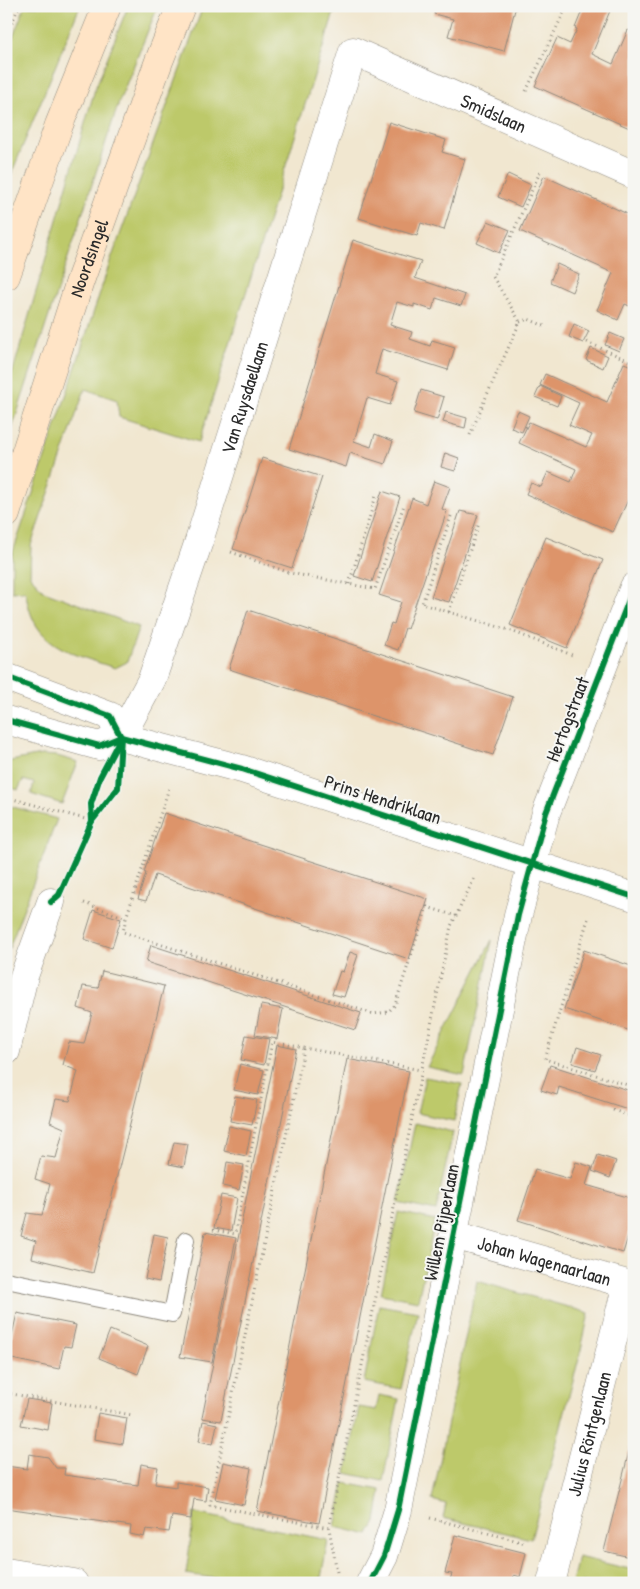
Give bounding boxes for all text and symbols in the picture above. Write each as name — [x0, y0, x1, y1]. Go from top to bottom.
street label: Smidslaan — [457, 87, 531, 139]
street label: Noordsingel — [63, 214, 115, 300]
street label: Van Ruysdaellaan — [214, 338, 274, 457]
street label: Hertogstraat — [539, 672, 595, 765]
street label: Prins Hendriklaan — [321, 768, 445, 830]
street label: Willem Pijperlaan — [417, 1161, 465, 1283]
street label: Johan Wagenaarlaan — [475, 1229, 614, 1292]
street label: Julius Röntgenlaan — [561, 1369, 617, 1499]

